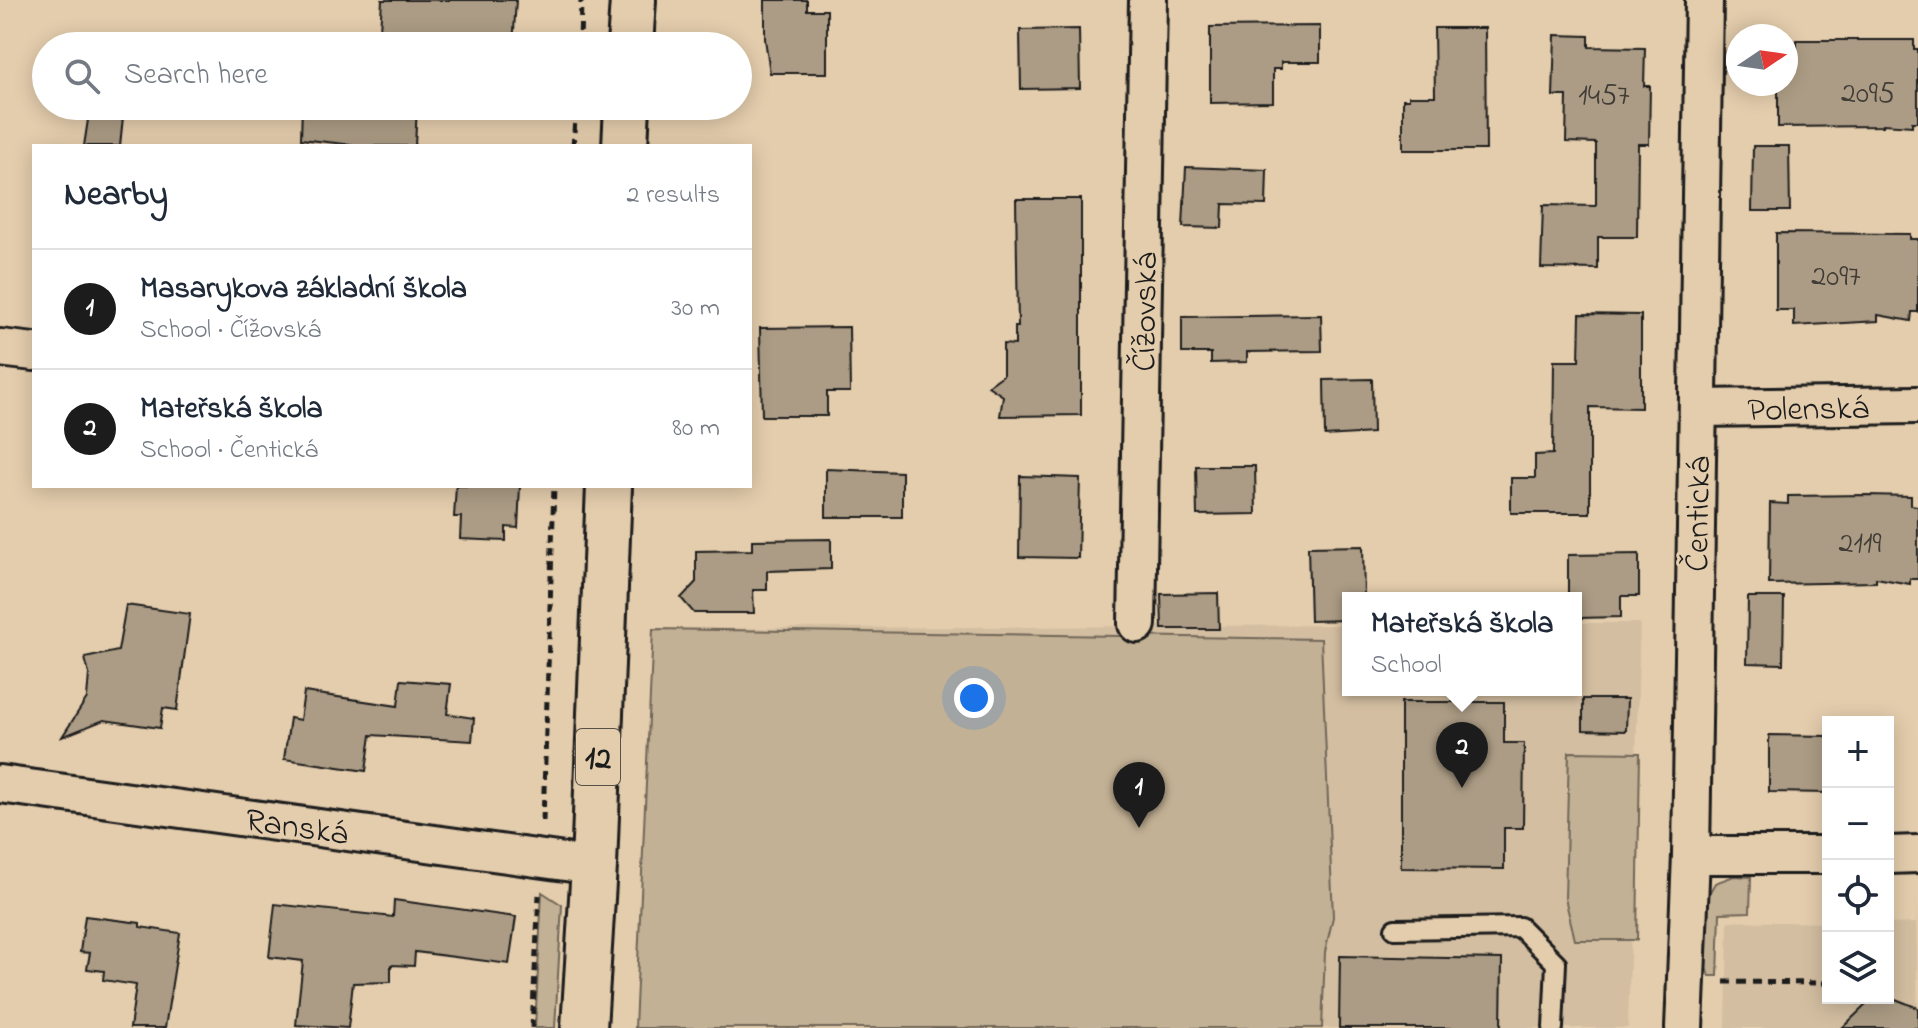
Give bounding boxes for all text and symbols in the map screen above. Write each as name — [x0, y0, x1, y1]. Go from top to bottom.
north arrow — [1726, 24, 1798, 96]
search box — [32, 32, 752, 120]
icon: search — [60, 54, 104, 98]
text: Search here — [124, 54, 268, 98]
house number: 2095 — [1841, 73, 1895, 117]
house number: 1457 — [1578, 75, 1630, 119]
text: Nearby — [64, 171, 168, 221]
text: 2 results — [627, 177, 720, 215]
street label: Čížovská — [1121, 252, 1173, 372]
house number: 2097 — [1811, 256, 1861, 300]
text: Masarykova základní škola — [140, 268, 467, 312]
text: 1 — [86, 290, 94, 328]
text: 30 m — [671, 290, 720, 328]
text: School · Čížovská — [140, 312, 321, 350]
street label: Polenská — [1747, 385, 1869, 437]
text: Mateřská škola — [140, 388, 323, 432]
text: 2 — [84, 410, 96, 448]
text: 80 m — [672, 410, 720, 448]
text: School · Čentická — [140, 432, 318, 470]
street label: Čentická — [1674, 456, 1726, 572]
house number: 2119 — [1838, 523, 1882, 567]
popup — [1342, 592, 1582, 696]
text: Mateřská škola — [1371, 603, 1553, 647]
text: School — [1371, 647, 1442, 685]
your location — [954, 678, 994, 718]
map controls — [1822, 716, 1894, 1004]
button: + — [1822, 716, 1894, 788]
pin: 2 — [1436, 722, 1488, 788]
road number: 12 — [576, 729, 620, 785]
pin: 1 — [1113, 762, 1165, 828]
button: − — [1822, 788, 1894, 860]
street label: Ranská — [242, 797, 351, 861]
button: locate — [1822, 860, 1894, 932]
button: layers — [1822, 932, 1894, 1004]

